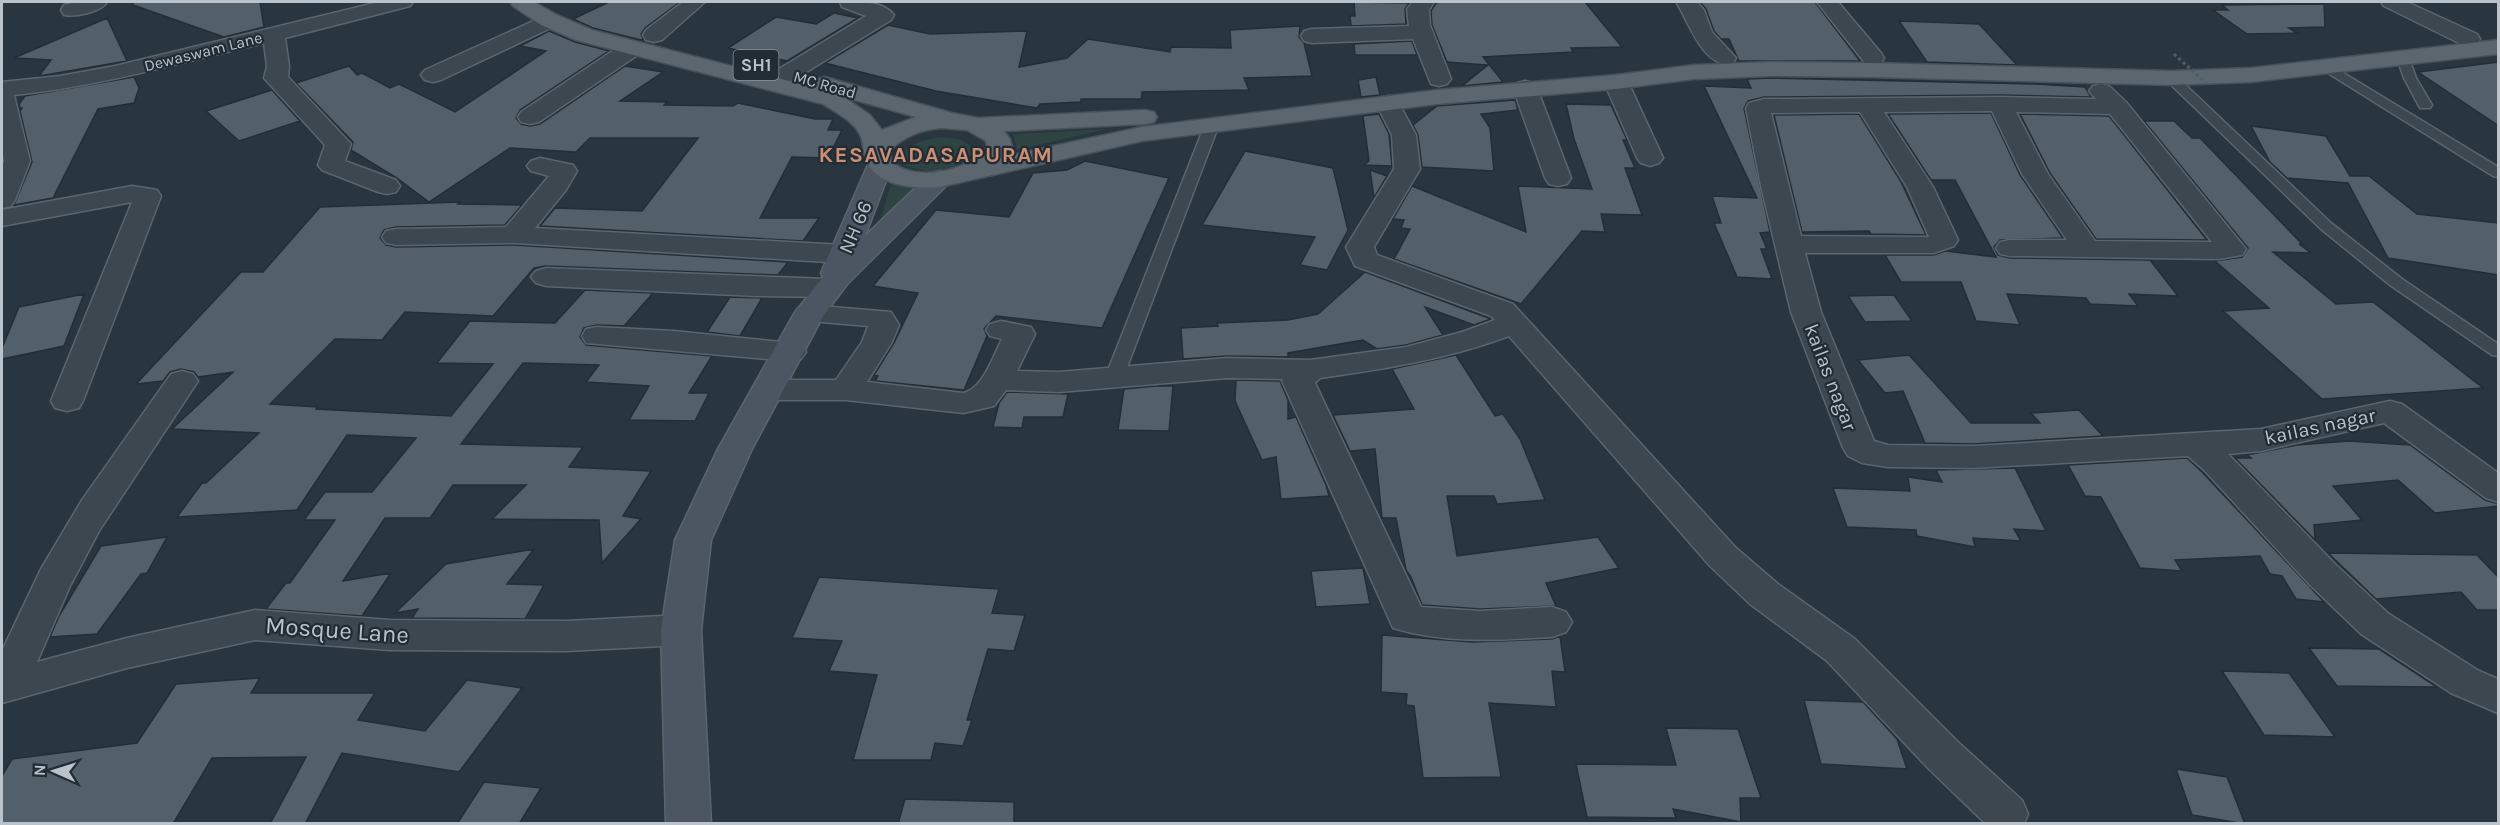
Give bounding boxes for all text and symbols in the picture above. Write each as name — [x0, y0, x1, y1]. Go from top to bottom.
street label: Dewaswam Lane — [142, 28, 264, 75]
road number: SH1 — [734, 50, 778, 80]
street label: MC Road — [791, 67, 858, 102]
district label: KESAVADASAPURAM — [819, 142, 1053, 168]
street label: NH 66 — [834, 198, 877, 257]
street label: kailas nagar — [1800, 320, 1862, 435]
street label: kailas nagar — [2263, 403, 2378, 449]
street label: Mosque Lane — [264, 611, 410, 649]
north arrow — [24, 741, 84, 801]
text: N — [30, 764, 49, 776]

